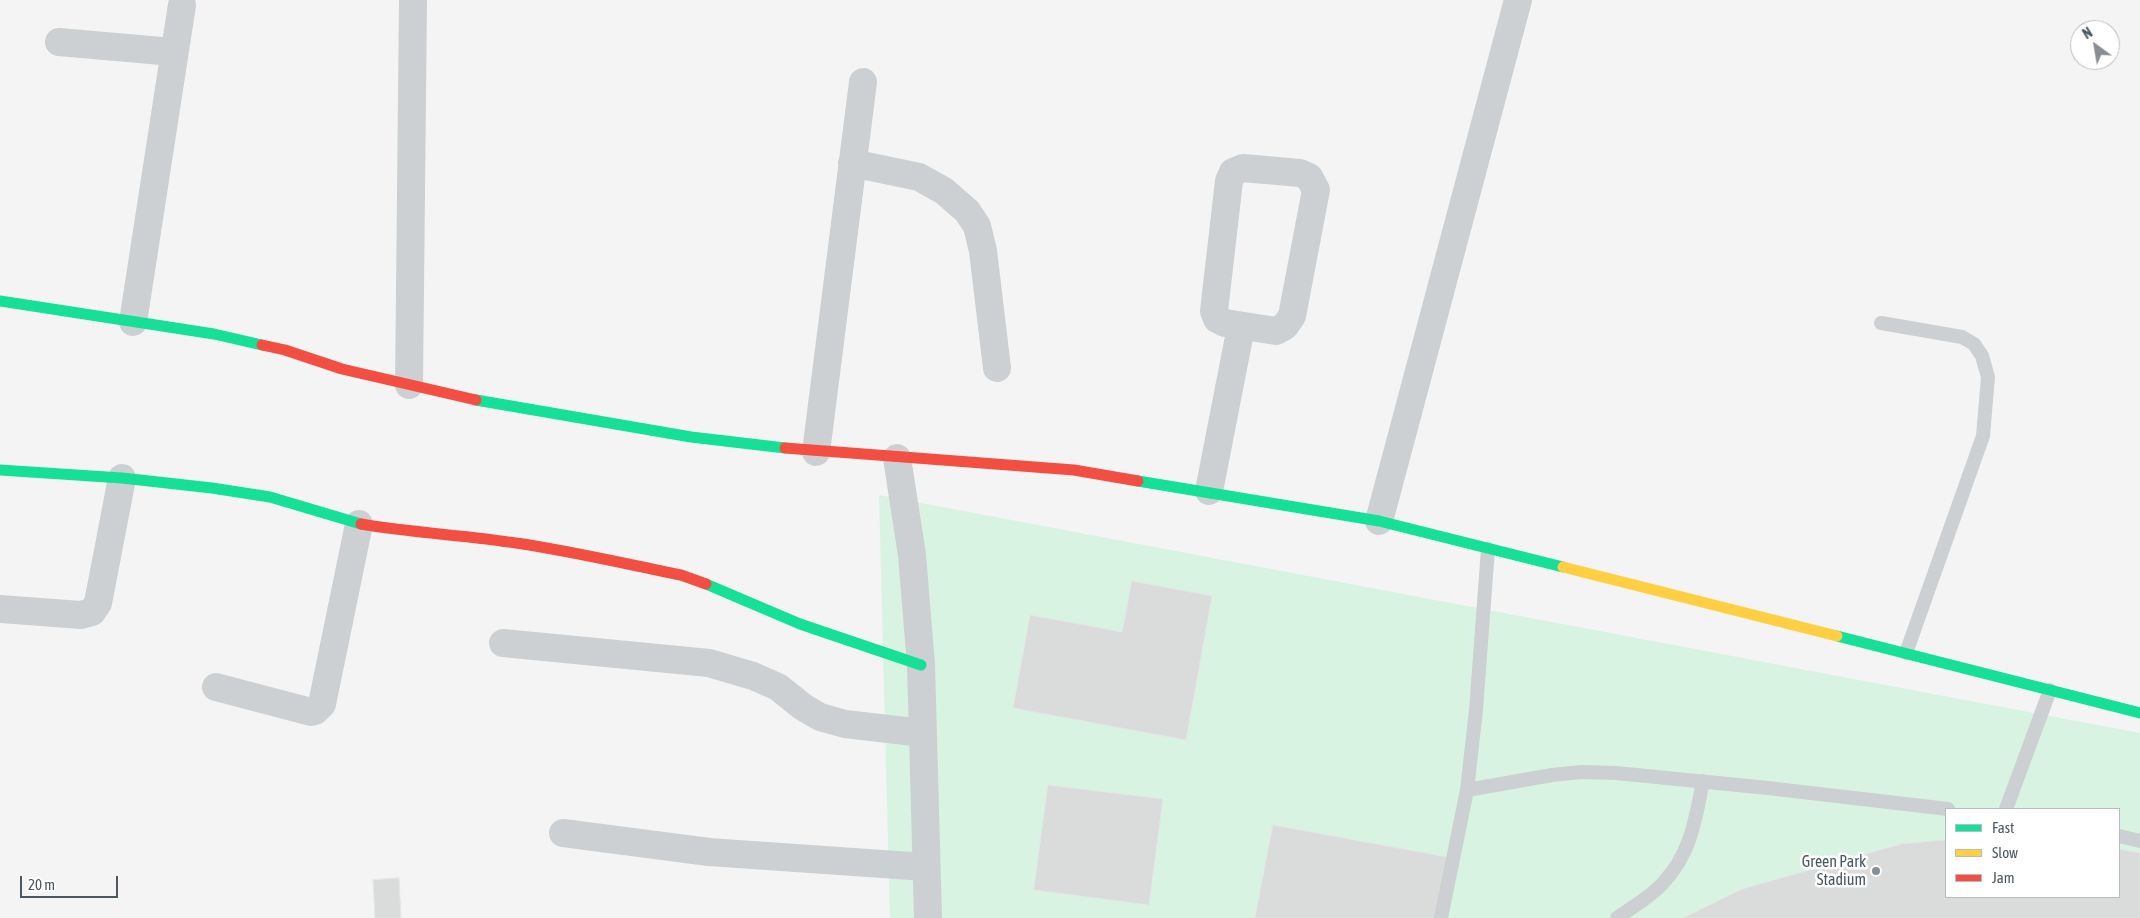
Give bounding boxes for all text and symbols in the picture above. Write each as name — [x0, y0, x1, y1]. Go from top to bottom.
north arrow — [2070, 20, 2120, 70]
text: N — [2080, 24, 2095, 42]
legend — [1945, 808, 2120, 898]
text: Fast — [1992, 819, 2014, 836]
text: Slow — [1992, 844, 2018, 861]
place label: Green Park Stadium — [1802, 852, 1866, 890]
marker: Green Park Stadium — [1870, 865, 1882, 877]
scale bar — [22, 866, 120, 898]
text: Jam — [1992, 869, 2015, 886]
text: 20 m — [28, 876, 55, 893]

